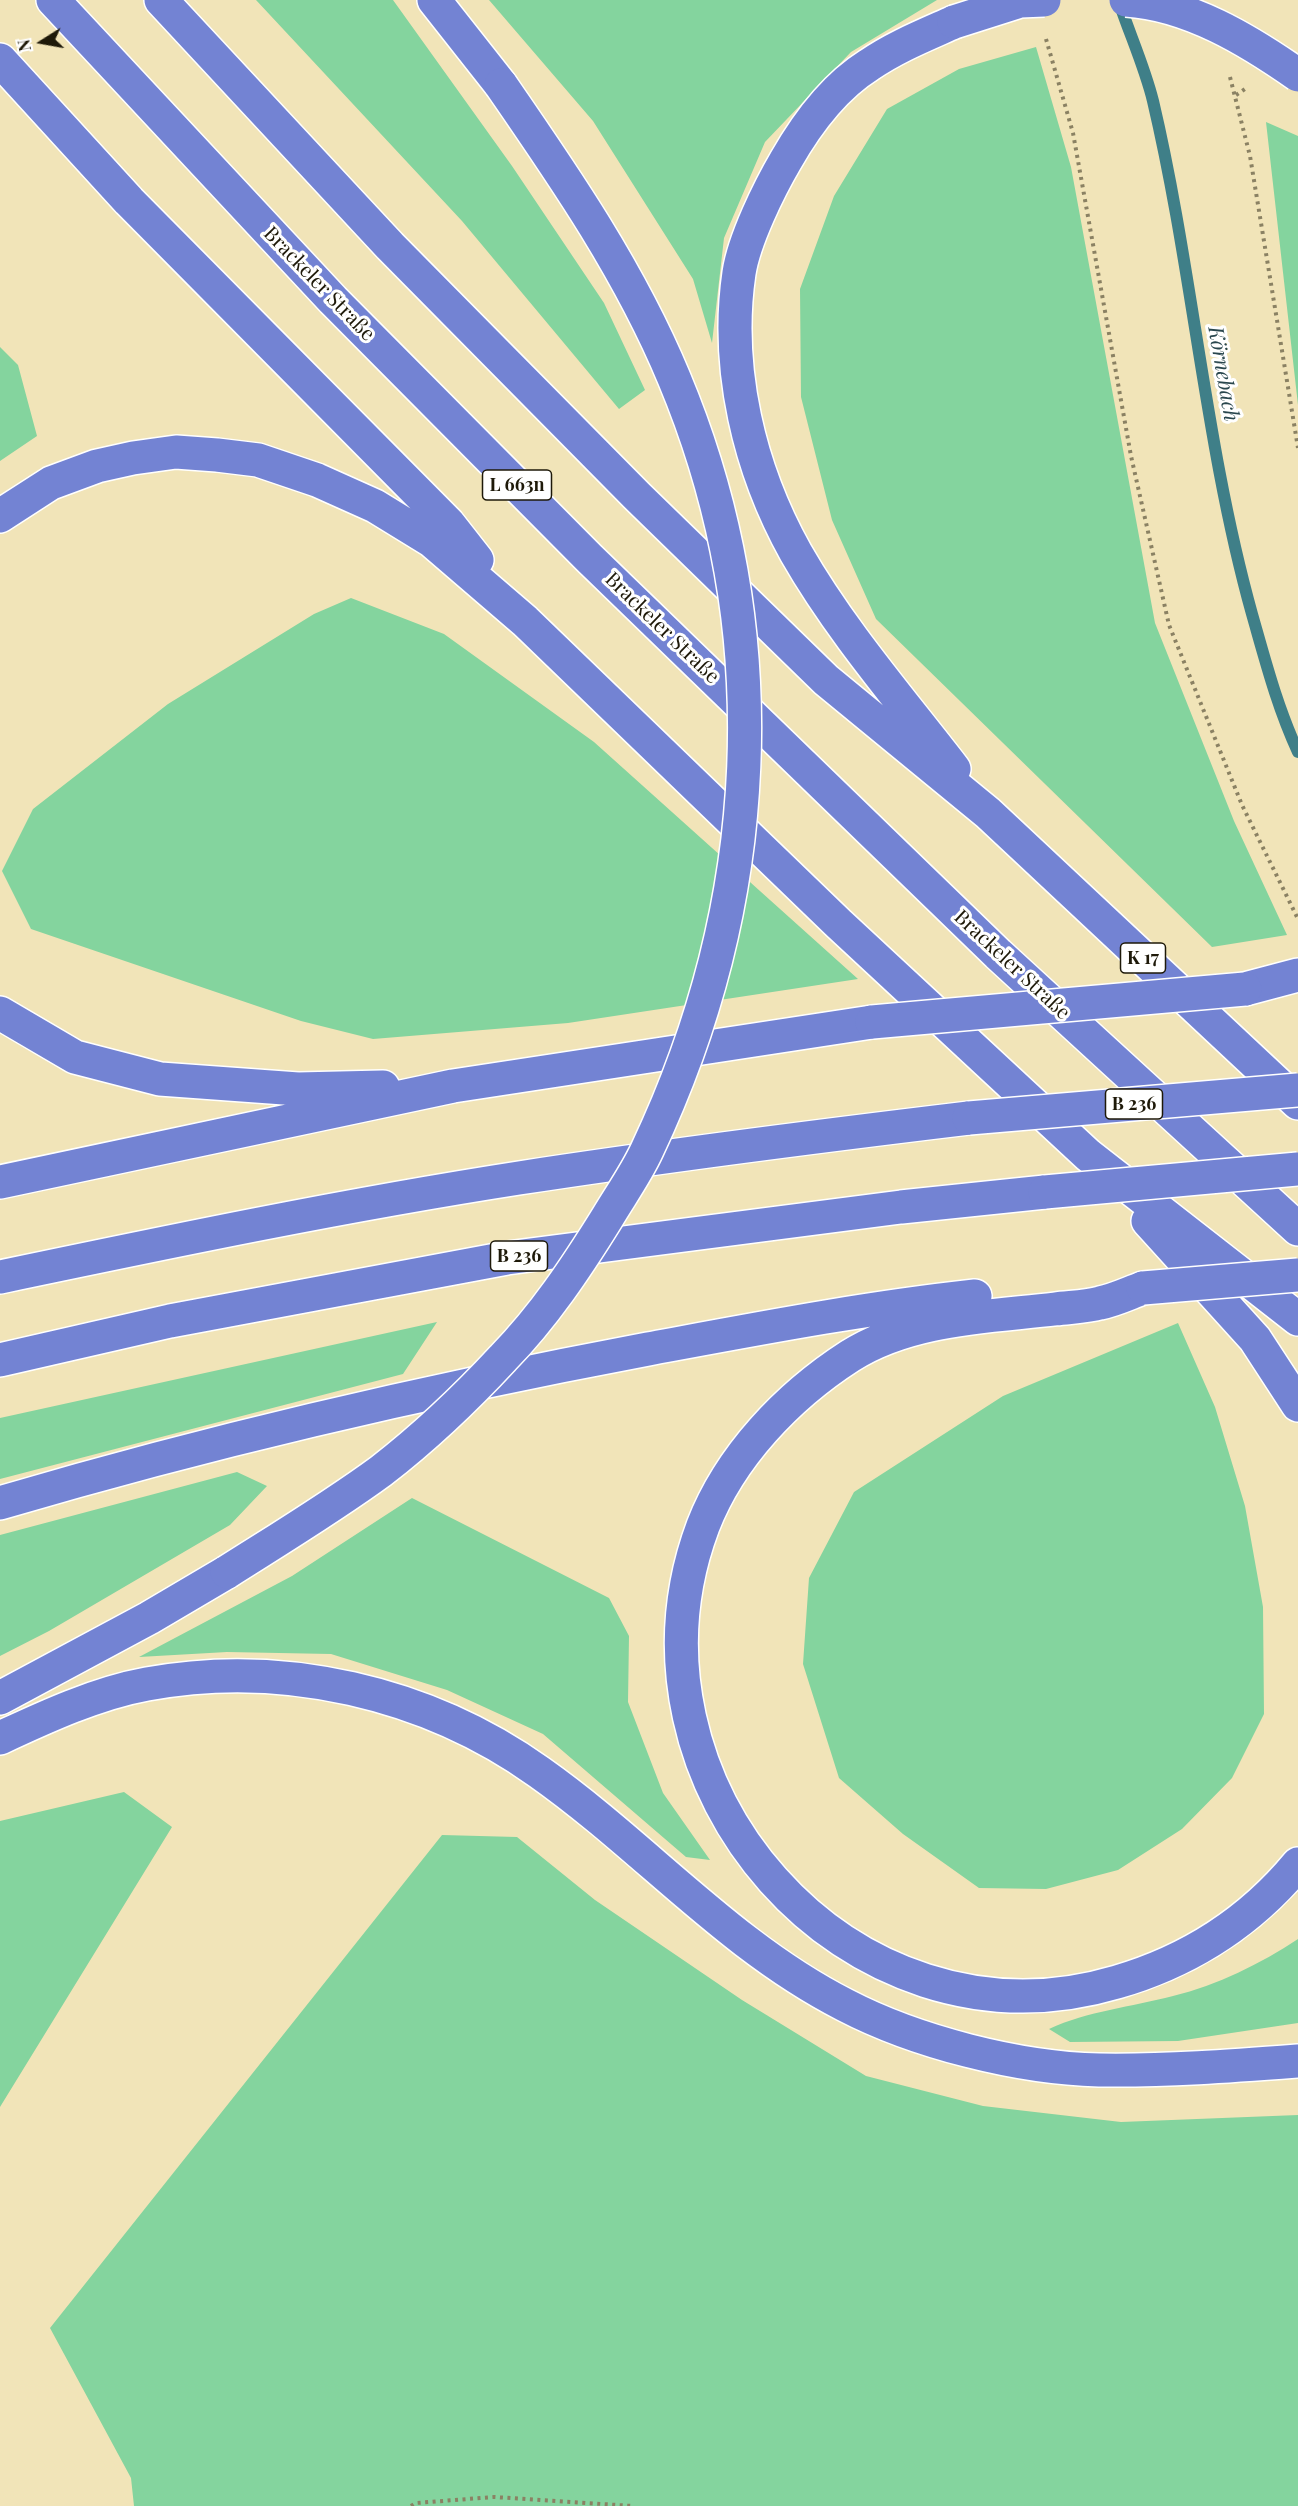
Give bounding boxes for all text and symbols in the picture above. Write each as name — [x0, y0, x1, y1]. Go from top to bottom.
north arrow — [12, 12, 72, 72]
text: N — [12, 38, 35, 53]
street label: Brackeler Straße — [258, 222, 380, 346]
water label: Körnebach — [1202, 325, 1244, 423]
road number: L 663n — [482, 470, 552, 500]
street label: Brackeler Straße — [600, 567, 724, 689]
street label: Brackeler Straße — [949, 905, 1075, 1025]
road number: K 17 — [1120, 943, 1166, 973]
road number: B 236 — [1106, 1089, 1162, 1119]
road number: B 236 — [490, 1241, 548, 1271]

